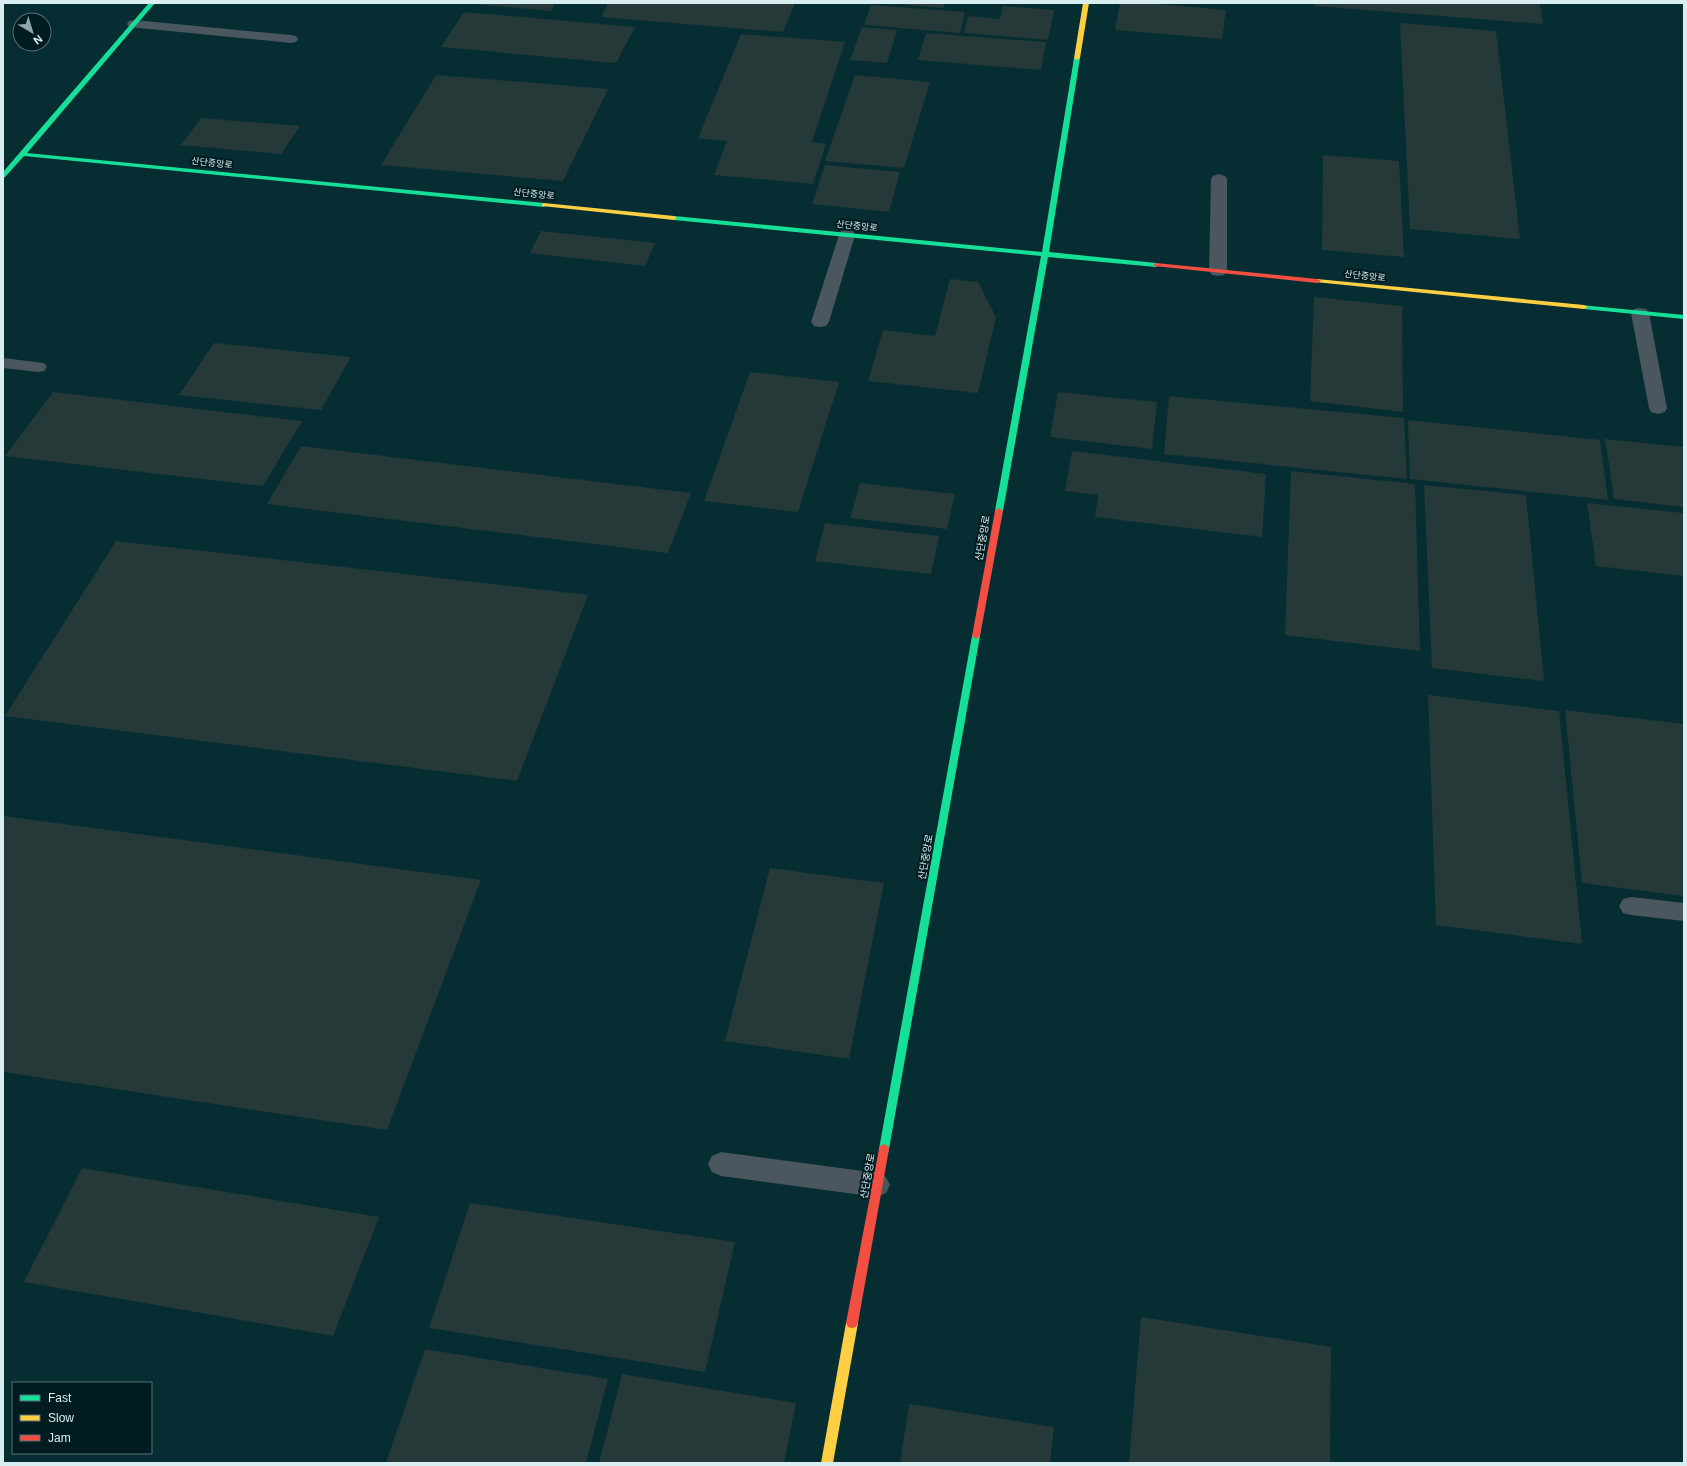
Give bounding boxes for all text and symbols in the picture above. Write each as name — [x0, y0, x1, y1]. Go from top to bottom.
north arrow — [12, 12, 52, 52]
text: N — [31, 33, 45, 47]
street label: 산단중앙로 — [191, 156, 233, 170]
street label: 산단중앙로 — [513, 187, 555, 201]
street label: 산단중앙로 — [836, 219, 878, 233]
street label: 산단중앙로 — [1344, 269, 1386, 283]
street label: 산단중앙로 — [973, 514, 992, 562]
street label: 산단중앙로 — [916, 833, 935, 881]
street label: 산단중앙로 — [858, 1152, 877, 1200]
legend — [12, 1382, 152, 1454]
text: Fast — [48, 1391, 72, 1405]
text: Slow — [48, 1411, 74, 1425]
text: Jam — [48, 1431, 71, 1445]

